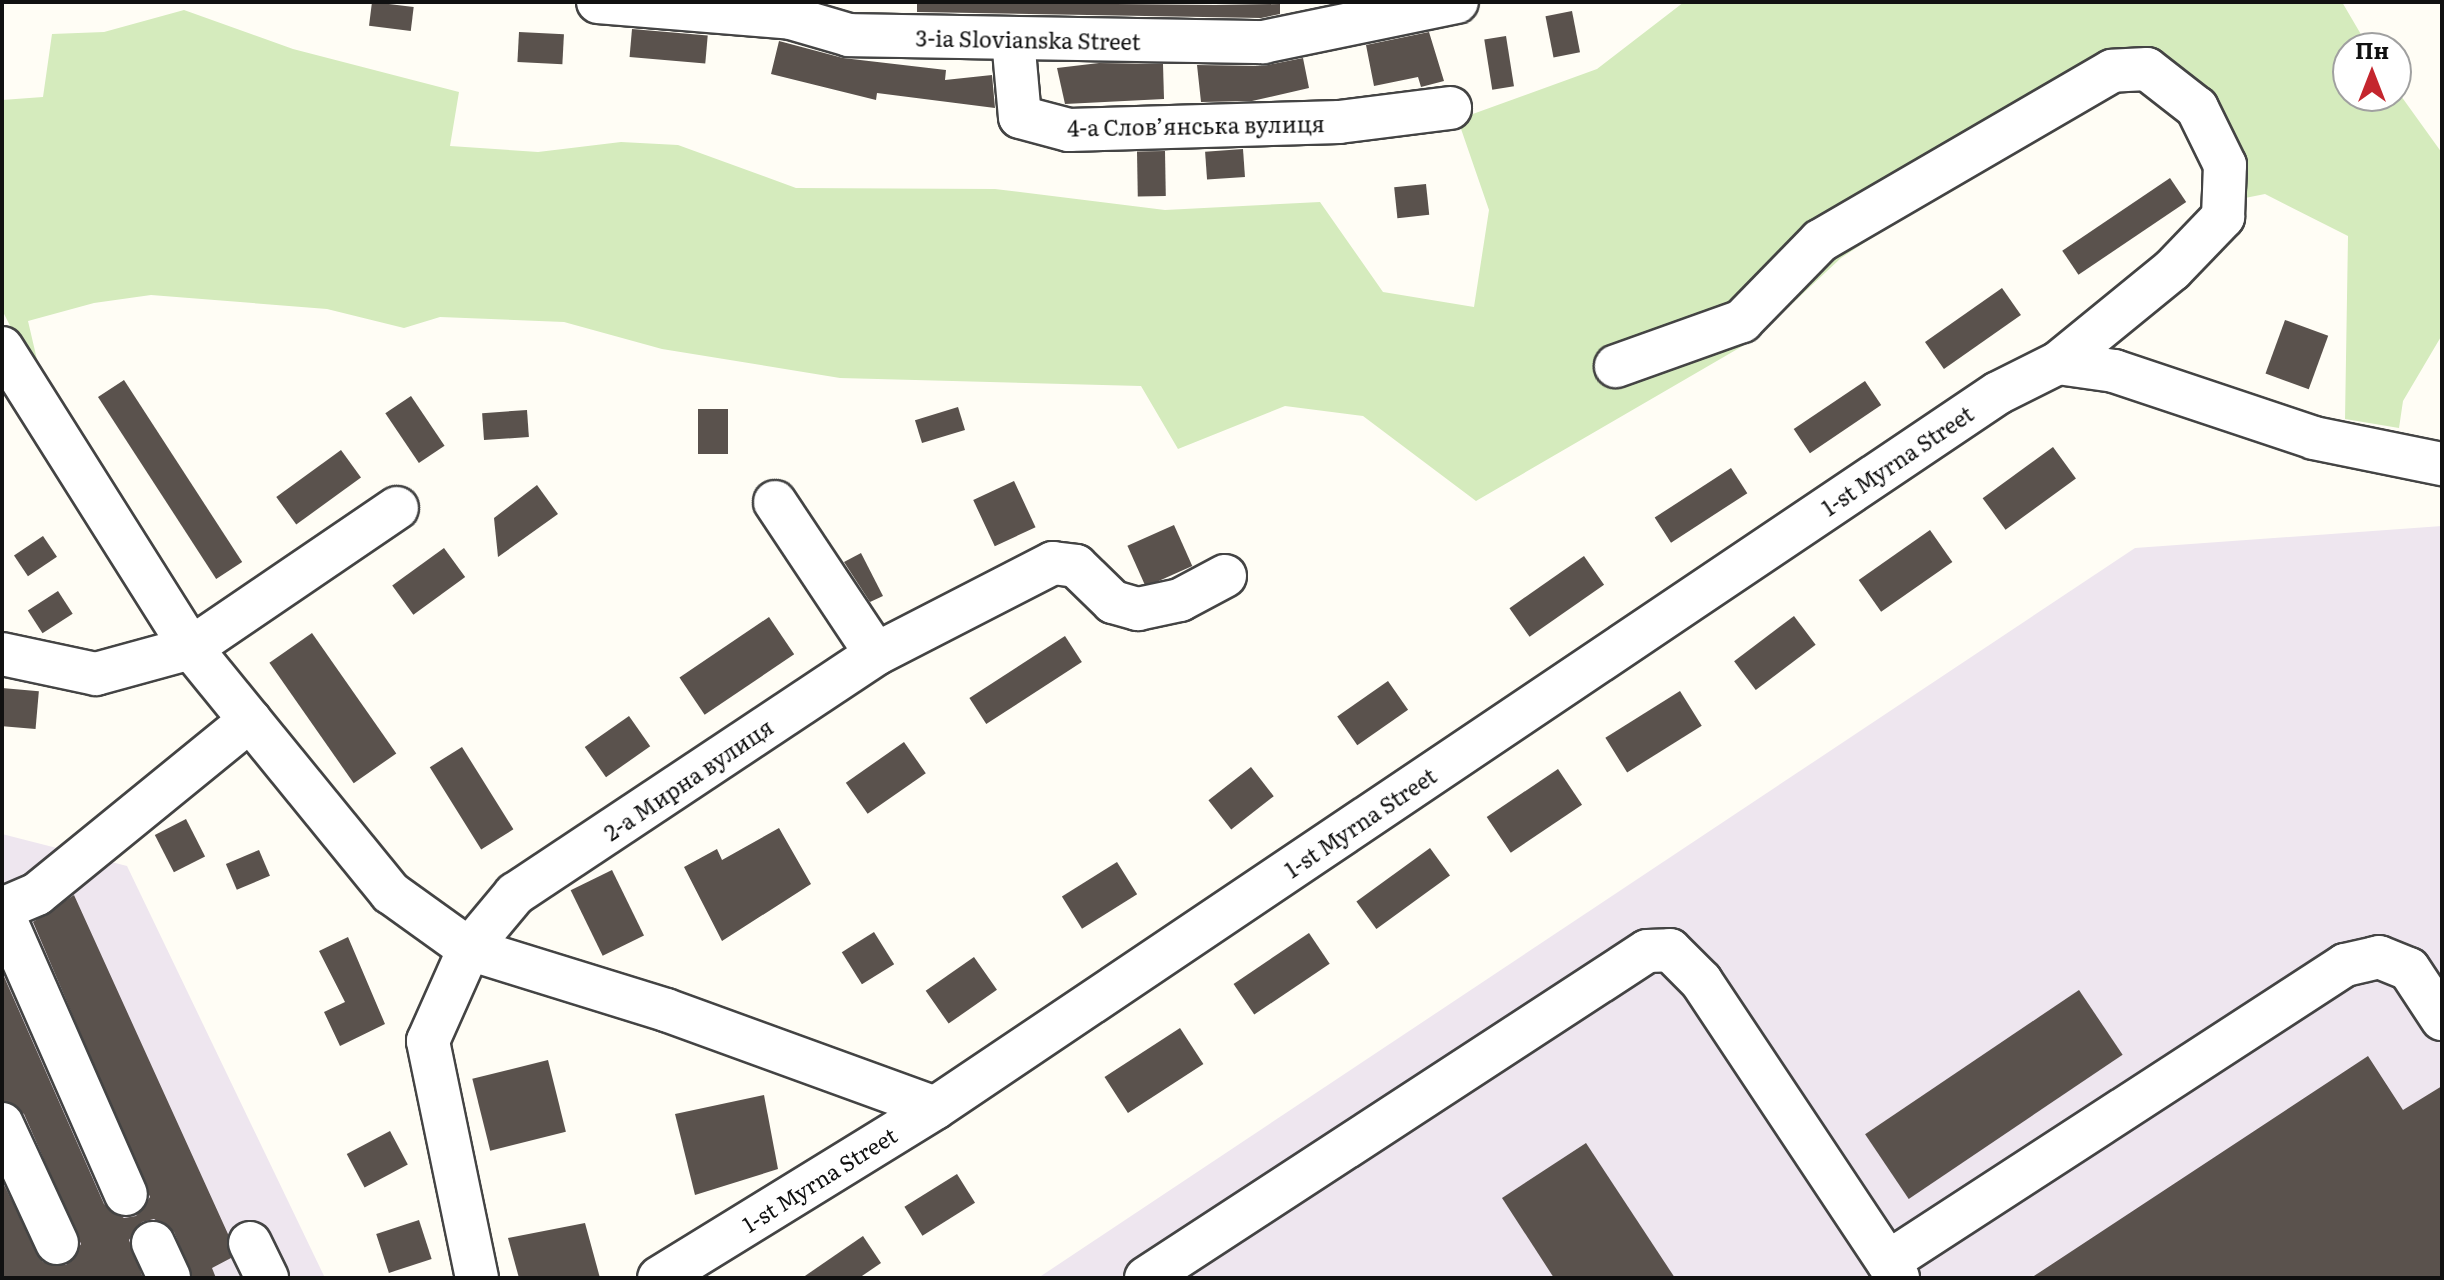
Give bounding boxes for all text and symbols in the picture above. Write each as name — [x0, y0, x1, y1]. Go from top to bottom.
street label: 3-ia Slovianska Street — [915, 24, 1141, 54]
north arrow — [2332, 32, 2412, 112]
text: Пн — [2355, 33, 2389, 66]
street label: 4-а Слов’янська вулиця — [1067, 110, 1325, 140]
street label: 1-st Myrna Street — [1816, 400, 1978, 520]
street label: 2-а Мирна вулиця — [599, 713, 777, 845]
street label: 1-st Myrna Street — [1279, 762, 1441, 882]
street label: 1-st Myrna Street — [737, 1121, 901, 1237]

